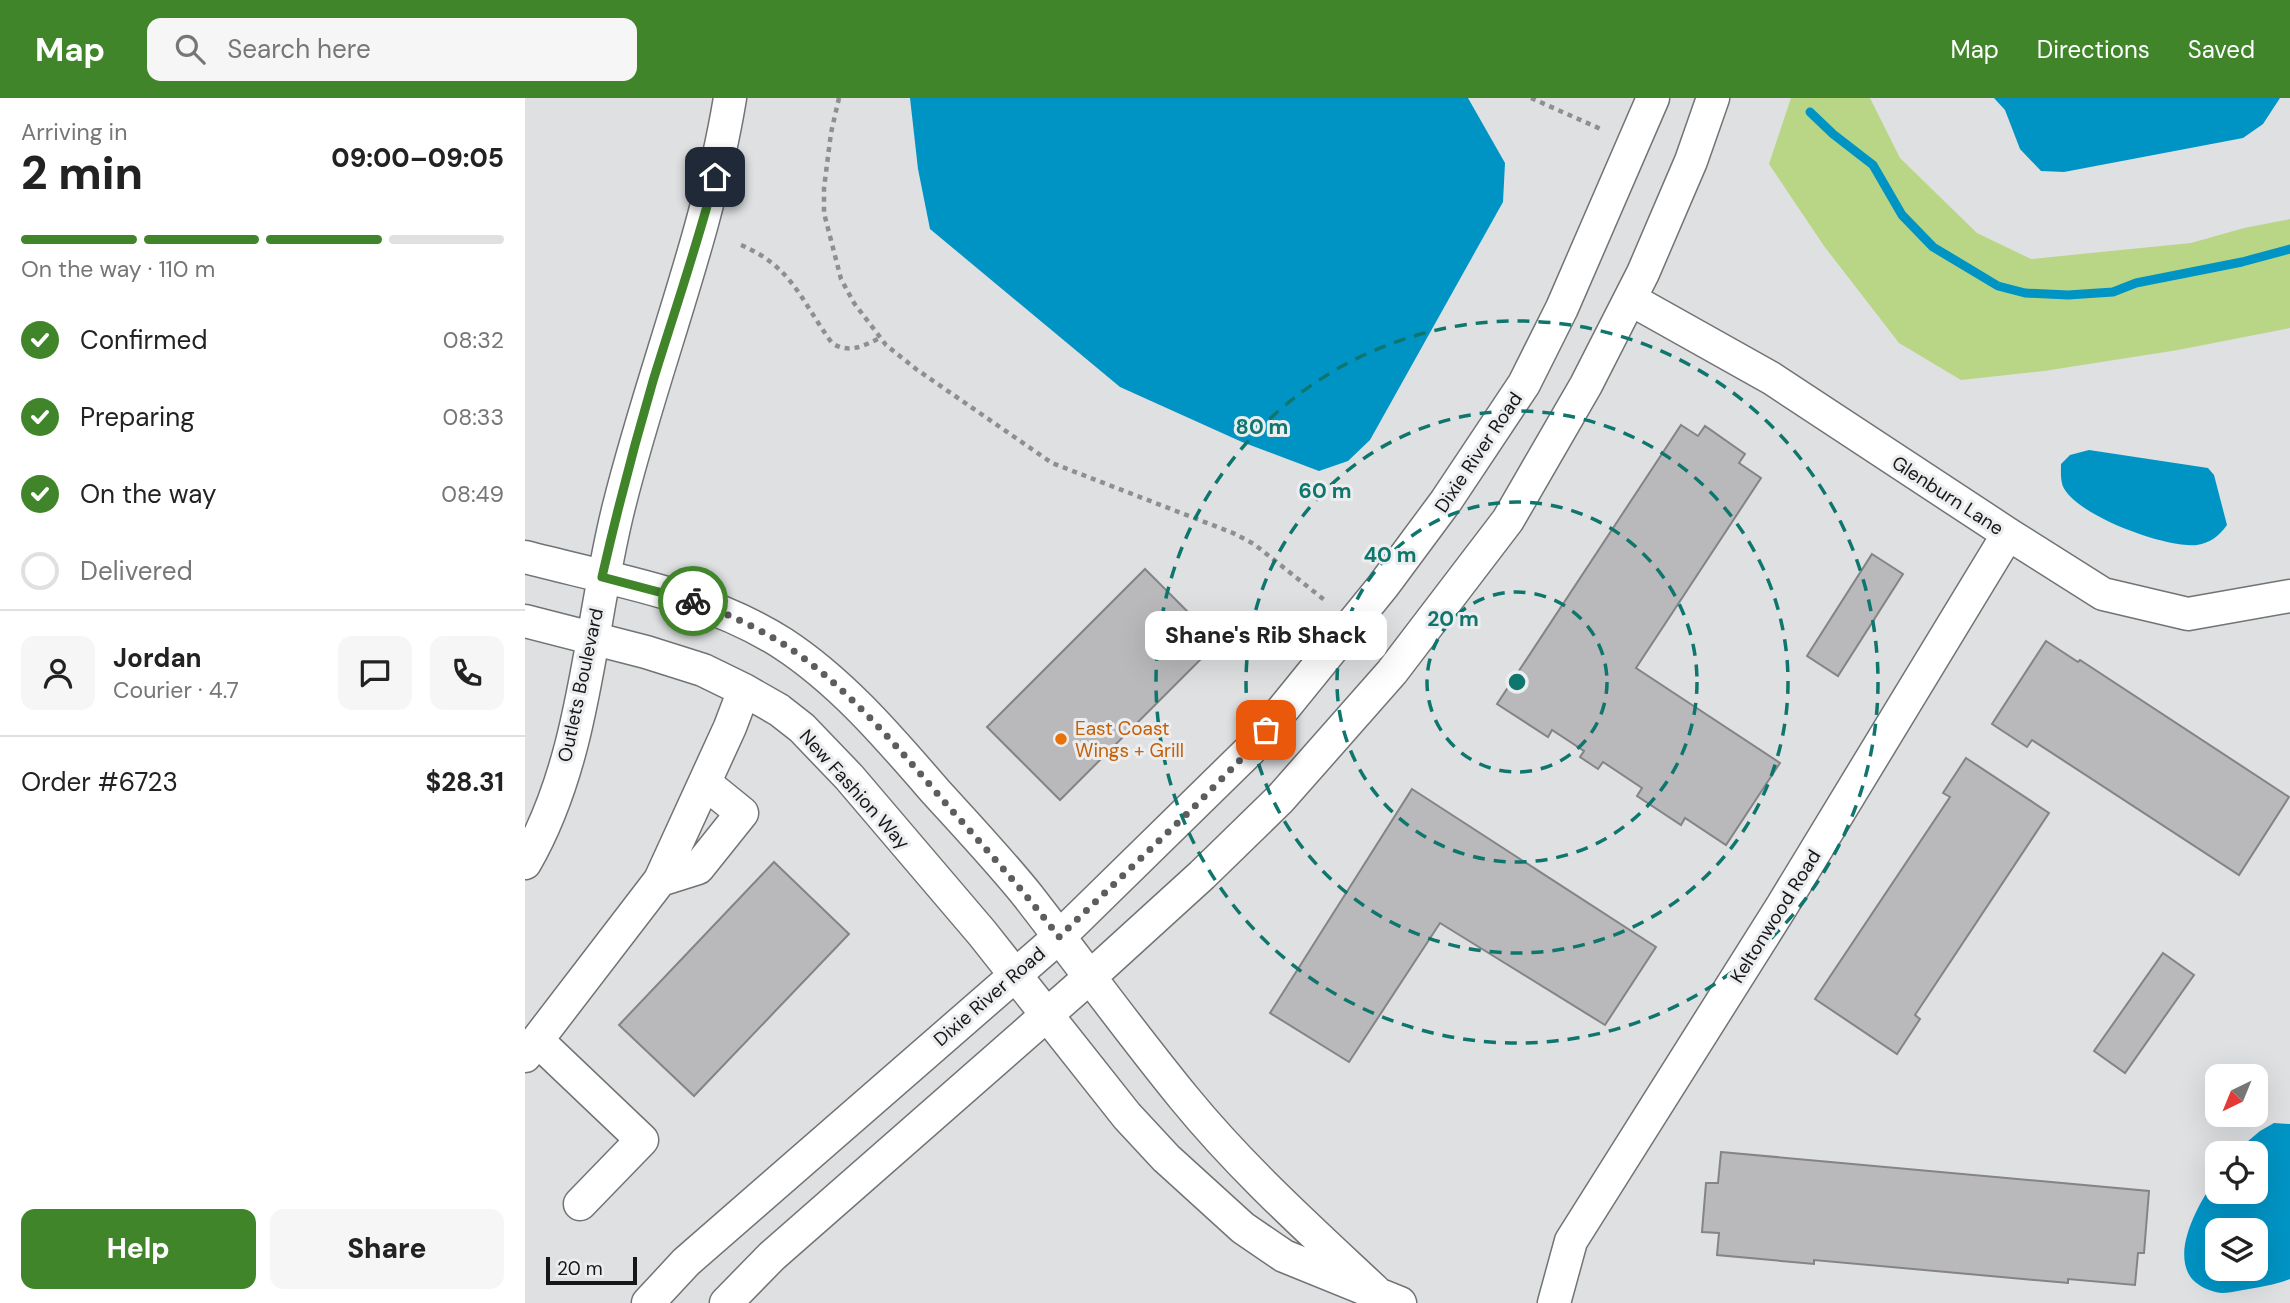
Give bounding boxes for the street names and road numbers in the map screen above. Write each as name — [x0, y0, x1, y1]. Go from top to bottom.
street label: Dixie River Road — [1429, 387, 1528, 517]
street label: Glenburn Lane — [1887, 450, 2008, 541]
street label: Outlets Boulevard — [552, 606, 609, 764]
street label: New Fashion Way — [794, 724, 915, 855]
street label: Keltonwood Road — [1724, 845, 1826, 988]
street label: Dixie River Road — [928, 941, 1050, 1052]

